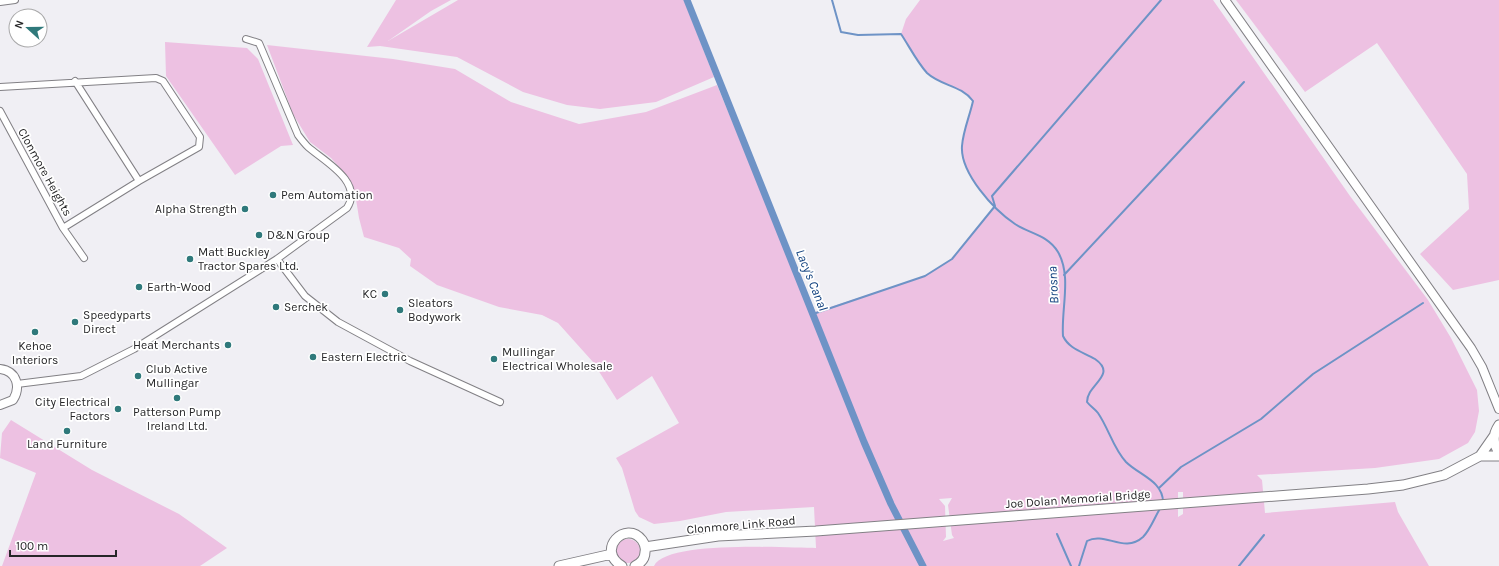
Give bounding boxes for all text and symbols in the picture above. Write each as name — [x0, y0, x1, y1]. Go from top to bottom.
north arrow — [8, 8, 48, 48]
text: N — [12, 19, 27, 31]
street label: Clonmore Heights — [15, 126, 75, 218]
place label: Pem Automation — [281, 188, 373, 202]
marker: Pem Automation — [268, 190, 278, 200]
place label: Alpha Strength — [155, 202, 237, 216]
marker: Alpha Strength — [240, 204, 250, 214]
place label: D&N Group — [267, 228, 330, 242]
marker: D&N Group — [254, 230, 264, 240]
place label: Matt Buckley Tractor Spares Ltd. — [198, 245, 298, 273]
water label: Lacy's Canal — [793, 247, 831, 313]
marker: Matt Buckley Tractor Spares Ltd. — [185, 254, 195, 264]
water label: Brosna — [1044, 265, 1061, 304]
place label: Earth-Wood — [147, 280, 211, 294]
marker: Earth-Wood — [134, 282, 144, 292]
place label: KC — [362, 287, 377, 301]
marker: KC — [380, 289, 390, 299]
place label: Sleators Bodywork — [408, 296, 461, 324]
place label: Serchek — [284, 300, 328, 314]
marker: Serchek — [271, 302, 281, 312]
marker: Sleators Bodywork — [395, 305, 405, 315]
place label: Speedyparts Direct — [83, 308, 151, 336]
marker: Speedyparts Direct — [70, 317, 80, 327]
marker: Kehoe Interiors — [30, 327, 40, 337]
place label: Heat Merchants — [133, 338, 220, 352]
place label: Kehoe Interiors — [12, 339, 58, 367]
marker: Heat Merchants — [223, 340, 233, 350]
place label: Mullingar Electrical Wholesale — [502, 345, 612, 373]
place label: Eastern Electric — [321, 350, 407, 364]
marker: Eastern Electric — [308, 352, 318, 362]
marker: Mullingar Electrical Wholesale — [489, 354, 499, 364]
place label: Club Active Mullingar — [146, 362, 207, 390]
marker: Club Active Mullingar — [133, 371, 143, 381]
marker: Patterson Pump Ireland Ltd. — [172, 393, 182, 403]
place label: City Electrical Factors — [35, 395, 110, 423]
marker: City Electrical Factors — [113, 404, 123, 414]
place label: Patterson Pump Ireland Ltd. — [133, 405, 221, 433]
marker: Land Furniture — [62, 426, 72, 436]
place label: Land Furniture — [27, 437, 107, 451]
street label: Joe Dolan Memorial Bridge — [1005, 487, 1151, 511]
street label: Clonmore Link Road — [686, 513, 796, 537]
scale bar — [10, 532, 116, 558]
text: 100 m — [16, 539, 48, 553]

